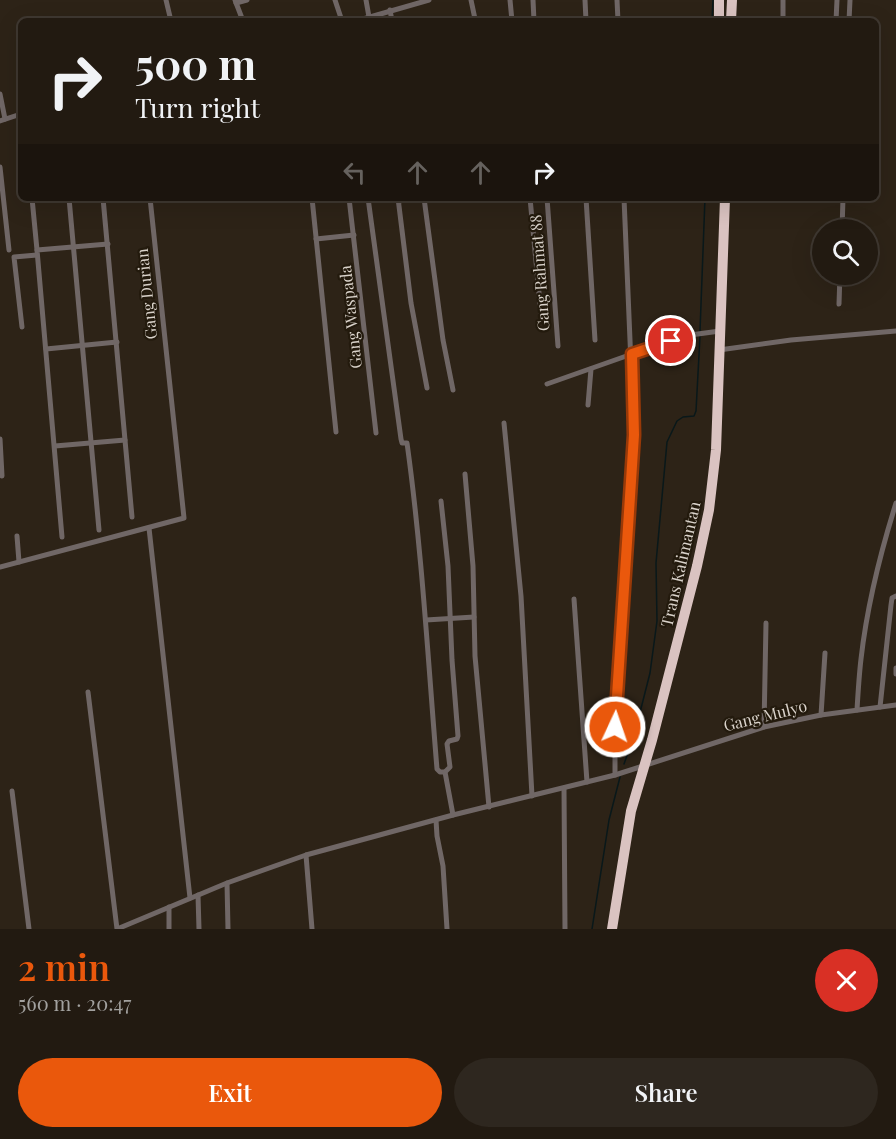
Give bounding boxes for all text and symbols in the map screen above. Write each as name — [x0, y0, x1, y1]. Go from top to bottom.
text: 500 m — [135, 35, 256, 91]
icon: right — [36, 42, 114, 120]
text: Turn right — [135, 89, 260, 125]
icon: left — [338, 156, 371, 189]
icon: ahead — [401, 156, 434, 189]
icon: ahead — [464, 156, 497, 189]
icon: right — [527, 156, 560, 189]
street label: Gang Rahmat 88 — [524, 214, 554, 332]
map controls — [812, 219, 878, 285]
button: search — [812, 219, 878, 285]
street label: Gang Durian — [131, 247, 161, 340]
street label: Gang Waspada — [334, 264, 366, 370]
pin — [645, 315, 696, 366]
icon: arrive — [654, 324, 687, 357]
street label: Trans Kalimantan — [655, 499, 705, 629]
street label: Gang Mulyo — [721, 694, 809, 736]
position arrow — [583, 695, 647, 759]
text: 2 min — [18, 942, 110, 990]
button: close — [815, 949, 878, 1012]
text: 560 m · 20:47 — [18, 989, 131, 1016]
button: Exit — [18, 1058, 442, 1127]
button: Share — [454, 1058, 878, 1127]

